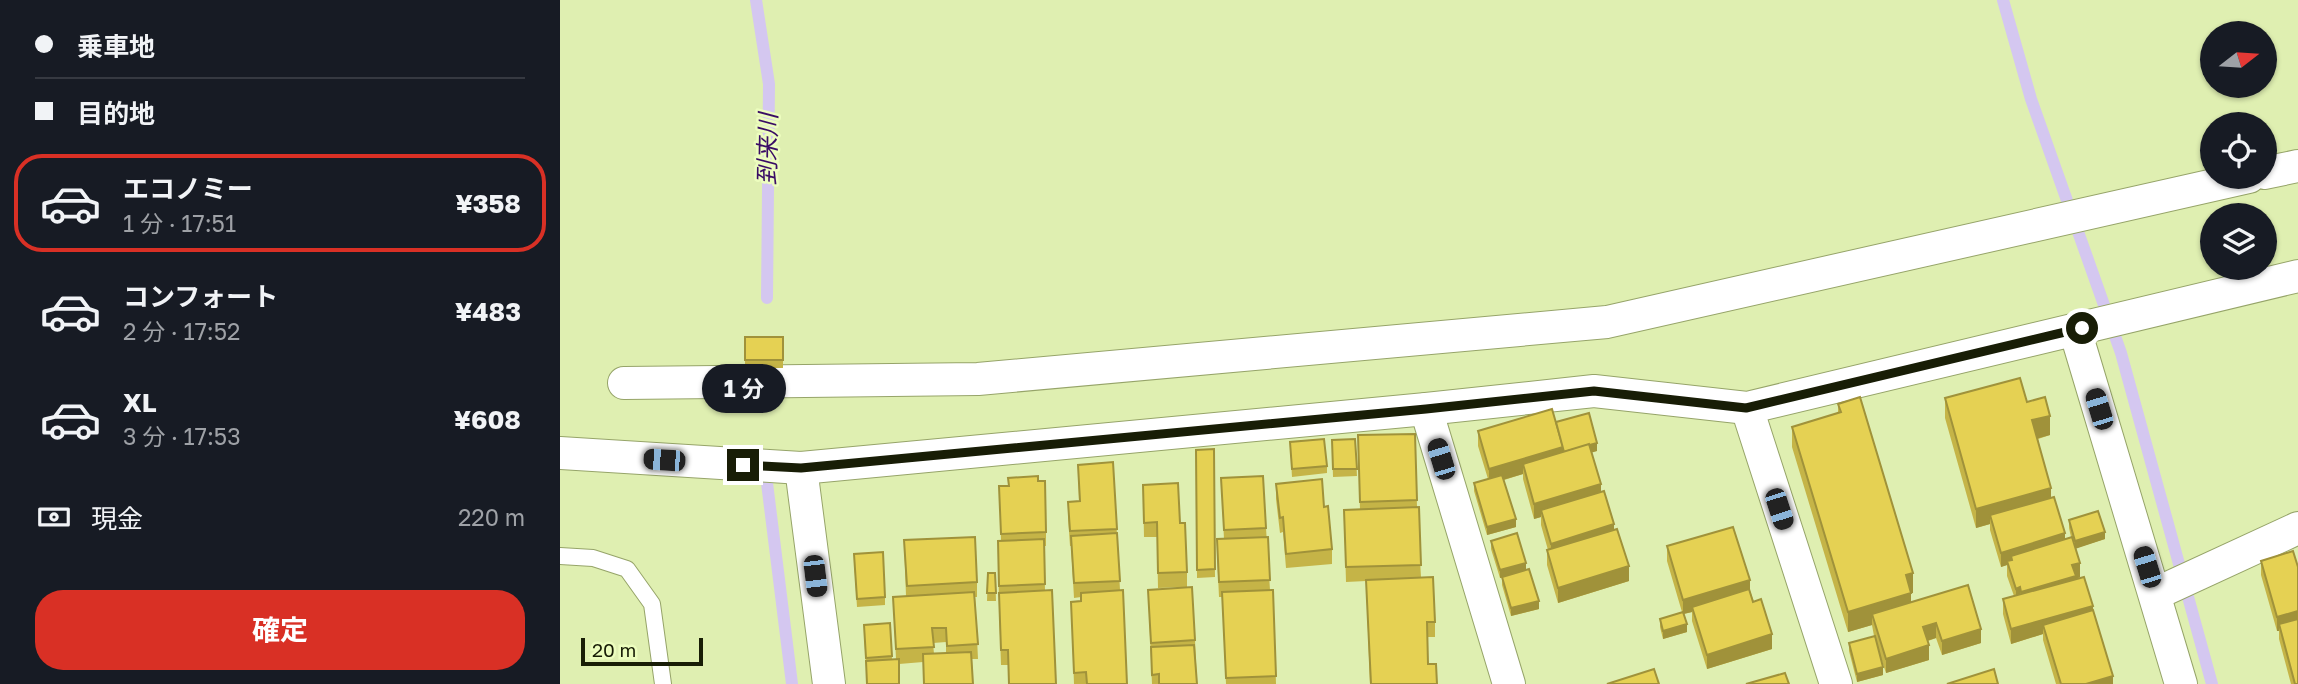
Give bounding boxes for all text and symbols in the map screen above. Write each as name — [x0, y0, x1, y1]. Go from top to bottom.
north arrow — [2200, 21, 2277, 98]
map controls — [2200, 21, 2277, 280]
text: 乗車地 — [77, 31, 155, 62]
text: 目的地 — [77, 98, 155, 129]
water label: 到来川 — [751, 110, 782, 185]
button: locate — [2200, 112, 2277, 189]
icon: car — [39, 172, 102, 235]
text: エコノミー — [123, 173, 253, 204]
text: ¥358 — [455, 188, 521, 219]
button: layers — [2200, 203, 2277, 280]
text: 1 分 · 17:51 — [123, 209, 236, 237]
icon: car — [39, 280, 102, 343]
text: コンフォート — [123, 281, 278, 312]
text: ¥483 — [455, 296, 521, 327]
route start — [2066, 312, 2098, 344]
text: 2 分 · 17:52 — [123, 317, 240, 345]
callout: 1 分 — [701, 364, 785, 412]
text: 1 分 — [724, 374, 764, 402]
car — [2083, 386, 2116, 432]
text: XL — [123, 387, 157, 418]
icon: car — [39, 388, 102, 451]
text: ¥608 — [454, 404, 521, 435]
text: 3 分 · 17:53 — [123, 422, 241, 450]
car — [1425, 436, 1458, 482]
car — [643, 448, 686, 472]
route end — [727, 449, 759, 481]
car — [1763, 486, 1796, 532]
icon: cash — [35, 498, 73, 536]
text: 現金 — [91, 503, 143, 534]
text: 220 m — [458, 503, 525, 531]
car — [2131, 544, 2164, 590]
car — [803, 554, 828, 598]
button: 確定 — [35, 590, 525, 670]
scale bar — [581, 635, 704, 667]
text: 20 m — [592, 638, 636, 661]

